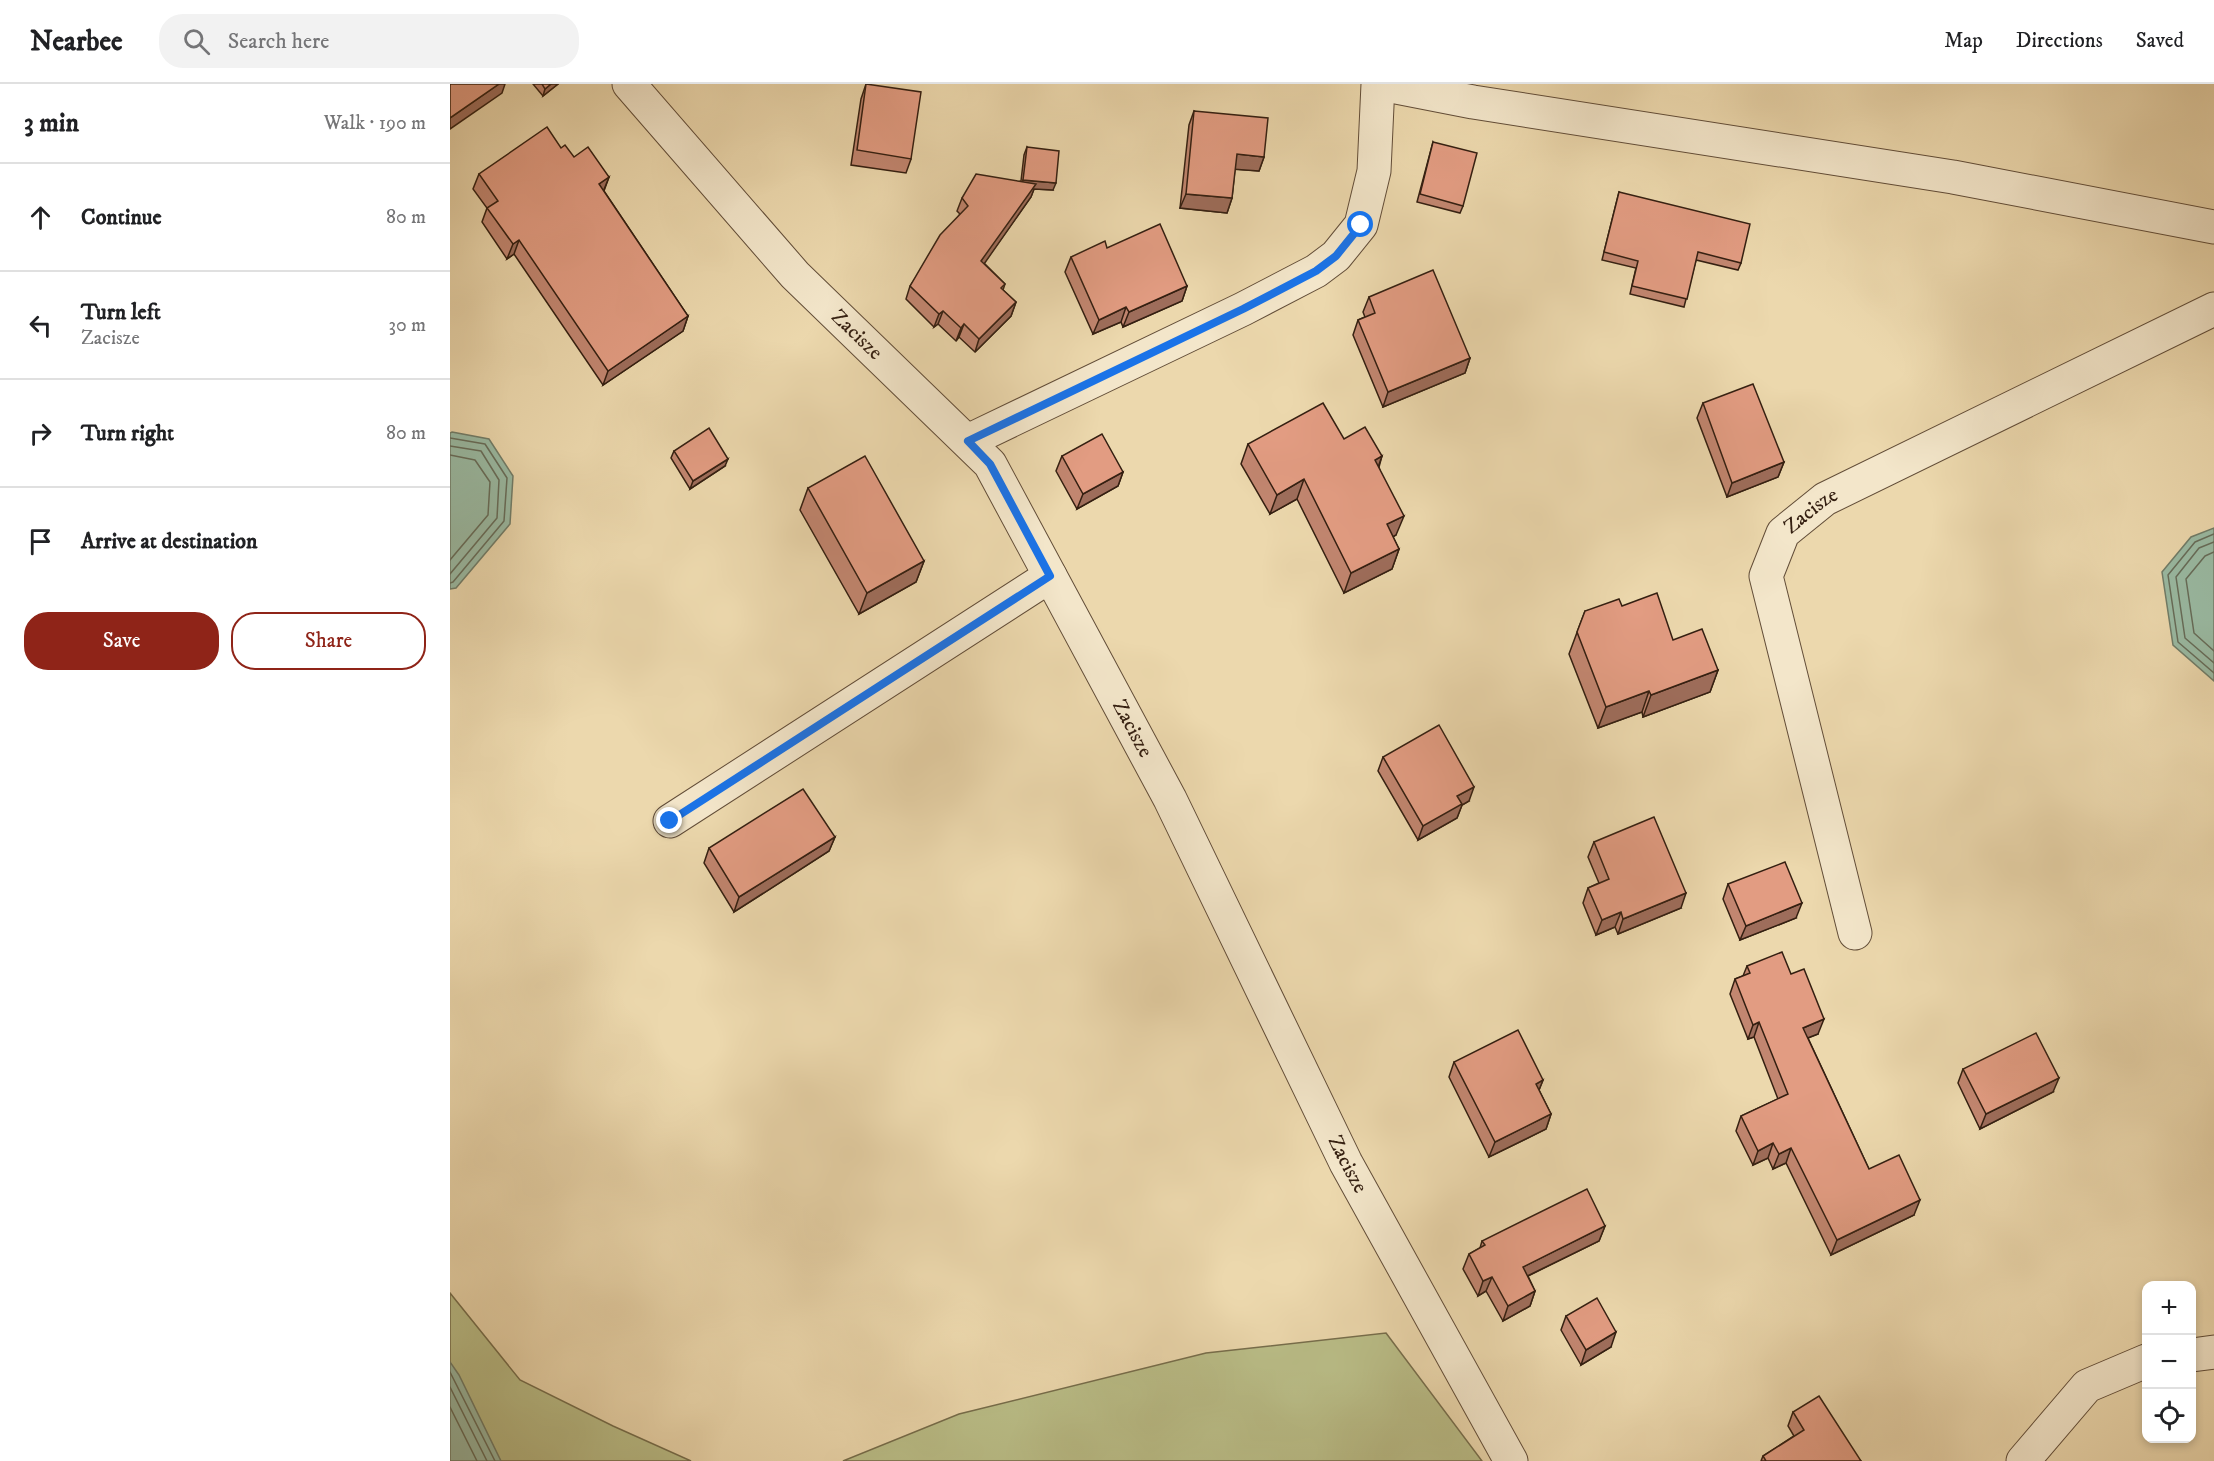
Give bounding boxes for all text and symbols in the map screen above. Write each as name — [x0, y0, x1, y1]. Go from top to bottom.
search box — [159, 14, 579, 68]
text: Nearbee — [30, 24, 123, 59]
icon: search — [180, 25, 213, 58]
text: Search here — [228, 28, 329, 55]
text: Map — [1944, 28, 1983, 54]
text: Directions — [2016, 28, 2103, 54]
text: Saved — [2136, 28, 2184, 54]
text: 3 min — [24, 107, 79, 140]
text: Walk · 190 m — [324, 111, 426, 136]
icon: ahead — [24, 201, 57, 234]
text: Continue — [81, 204, 162, 231]
text: 80 m — [386, 205, 426, 230]
route start — [1347, 211, 1373, 237]
text: Turn left — [81, 299, 161, 326]
street label: Zacisze — [826, 304, 888, 366]
icon: left — [24, 309, 57, 342]
text: 30 m — [388, 313, 426, 338]
text: Zacisze — [81, 326, 140, 351]
icon: right — [24, 417, 57, 450]
text: Turn right — [81, 420, 174, 447]
text: 80 m — [386, 421, 426, 446]
street label: Zacisze — [1779, 482, 1842, 540]
icon: arrive — [24, 525, 57, 558]
text: Arrive at destination — [81, 528, 258, 555]
button: Save — [24, 612, 219, 670]
button: Share — [231, 612, 426, 670]
street label: Zacisze — [1106, 695, 1158, 762]
route end — [656, 807, 682, 833]
street label: Zacisze — [1322, 1131, 1373, 1198]
map controls — [2142, 1281, 2196, 1443]
button: + — [2142, 1281, 2196, 1335]
button: − — [2142, 1335, 2196, 1389]
button: locate — [2142, 1389, 2196, 1443]

